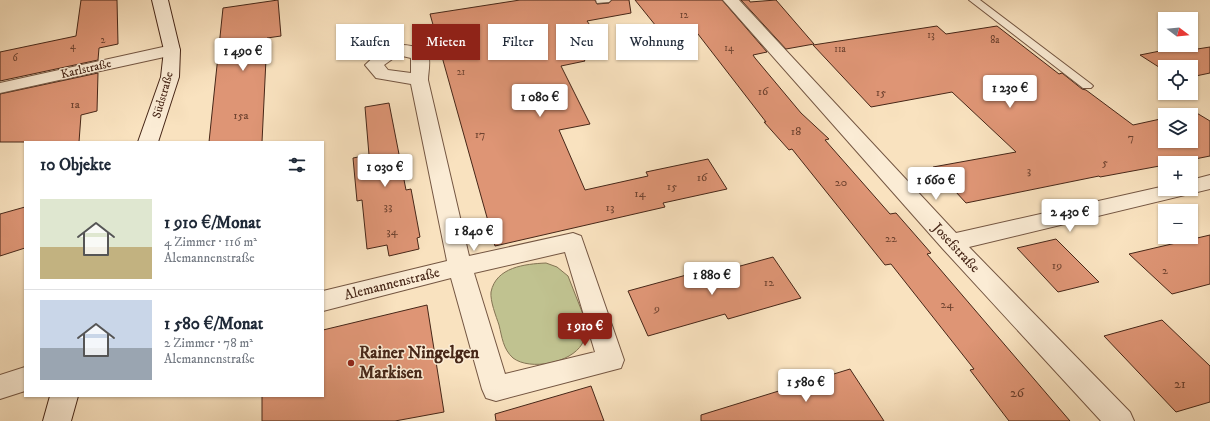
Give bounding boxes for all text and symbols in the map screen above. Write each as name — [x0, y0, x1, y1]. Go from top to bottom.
house number: 12 — [680, 9, 688, 21]
north arrow — [1158, 12, 1198, 52]
map controls — [1158, 12, 1198, 244]
chip: Kaufen — [336, 24, 404, 60]
chip: Mieten — [412, 24, 480, 60]
chip: Filter — [488, 24, 548, 60]
chip: Neu — [556, 24, 608, 60]
chip: Wohnung — [616, 24, 698, 60]
house number: 13 — [927, 29, 935, 41]
house number: 2 — [101, 34, 106, 46]
house number: 8a — [990, 34, 1000, 46]
pin: 1 490 € — [206, 38, 280, 72]
house number: 4 — [70, 40, 76, 52]
house number: 14 — [724, 42, 734, 54]
text: 1 490 € — [224, 43, 262, 59]
house number: 11a — [834, 43, 847, 55]
house number: 6 — [12, 52, 18, 64]
street label: Karlstraße — [59, 56, 113, 82]
button: locate — [1158, 60, 1198, 100]
house number: 21 — [457, 66, 466, 78]
street label: Südstraße — [149, 70, 177, 120]
pin: 1 230 € — [973, 75, 1047, 109]
text: 1 230 € — [992, 80, 1028, 96]
pin: 1 080 € — [503, 84, 577, 118]
house number: 16 — [758, 84, 769, 99]
house number: 15 — [876, 85, 886, 100]
text: 1 080 € — [521, 89, 559, 105]
house number: 1a — [70, 97, 81, 112]
house number: 15a — [233, 108, 250, 123]
button: layers — [1158, 108, 1198, 148]
house number: 18 — [791, 124, 801, 139]
house number: 17 — [475, 127, 485, 142]
house number: 7 — [1128, 130, 1134, 145]
text: 10 Objekte — [40, 154, 111, 176]
icon: filters — [286, 154, 308, 176]
pin: 1 030 € — [348, 154, 422, 188]
house number: 5 — [1102, 155, 1108, 170]
button: + — [1158, 156, 1198, 196]
text: 1 030 € — [367, 159, 403, 175]
house number: 3 — [1027, 163, 1031, 178]
pin: 1 660 € — [899, 167, 973, 201]
house number: 16 — [697, 170, 708, 185]
text: 1 660 € — [917, 172, 955, 188]
house number: 20 — [835, 175, 847, 190]
house number: 15 — [667, 179, 677, 194]
house number: 14 — [634, 186, 647, 201]
house number: 33 — [384, 199, 392, 214]
pin: 2 430 € — [1033, 199, 1107, 233]
house number: 13 — [606, 200, 614, 215]
text: 2 430 € — [1051, 204, 1089, 220]
button: − — [1158, 204, 1198, 244]
text: 1 910 €/Monat — [164, 212, 261, 234]
icon: home — [72, 215, 120, 263]
pin: 1 840 € — [437, 218, 511, 252]
street label: Josefstraße — [927, 218, 984, 277]
text: 1 840 € — [455, 223, 493, 239]
house number: 34 — [386, 224, 399, 239]
house number: 22 — [885, 231, 897, 246]
text: 4 Zimmer · 116 m² — [164, 234, 257, 250]
text: Alemannenstraße — [164, 250, 255, 266]
house number: 19 — [1052, 258, 1062, 273]
pin: 1 880 € — [675, 262, 749, 296]
street label: Alemannenstraße — [342, 263, 442, 305]
house number: 2 — [1162, 263, 1168, 278]
text: 1 880 € — [693, 267, 731, 283]
house number: 12 — [764, 275, 774, 290]
house number: 24 — [941, 297, 954, 312]
house number: 9 — [653, 301, 660, 316]
text: 1 580 €/Monat — [164, 313, 263, 335]
pin: 1 910 € — [548, 313, 622, 347]
icon: home — [72, 316, 120, 364]
text: 1 910 € — [567, 318, 603, 334]
text: 2 Zimmer · 78 m² — [164, 335, 253, 351]
place label: Rainer Ningelgen Markisen — [359, 342, 479, 384]
text: Alemannenstraße — [164, 351, 255, 367]
marker: Rainer Ningelgen Markisen — [346, 358, 356, 368]
pin: 1 580 € — [769, 369, 843, 403]
text: 1 580 € — [787, 374, 825, 390]
house number: 21 — [1174, 375, 1186, 393]
house number: 26 — [1010, 384, 1025, 402]

